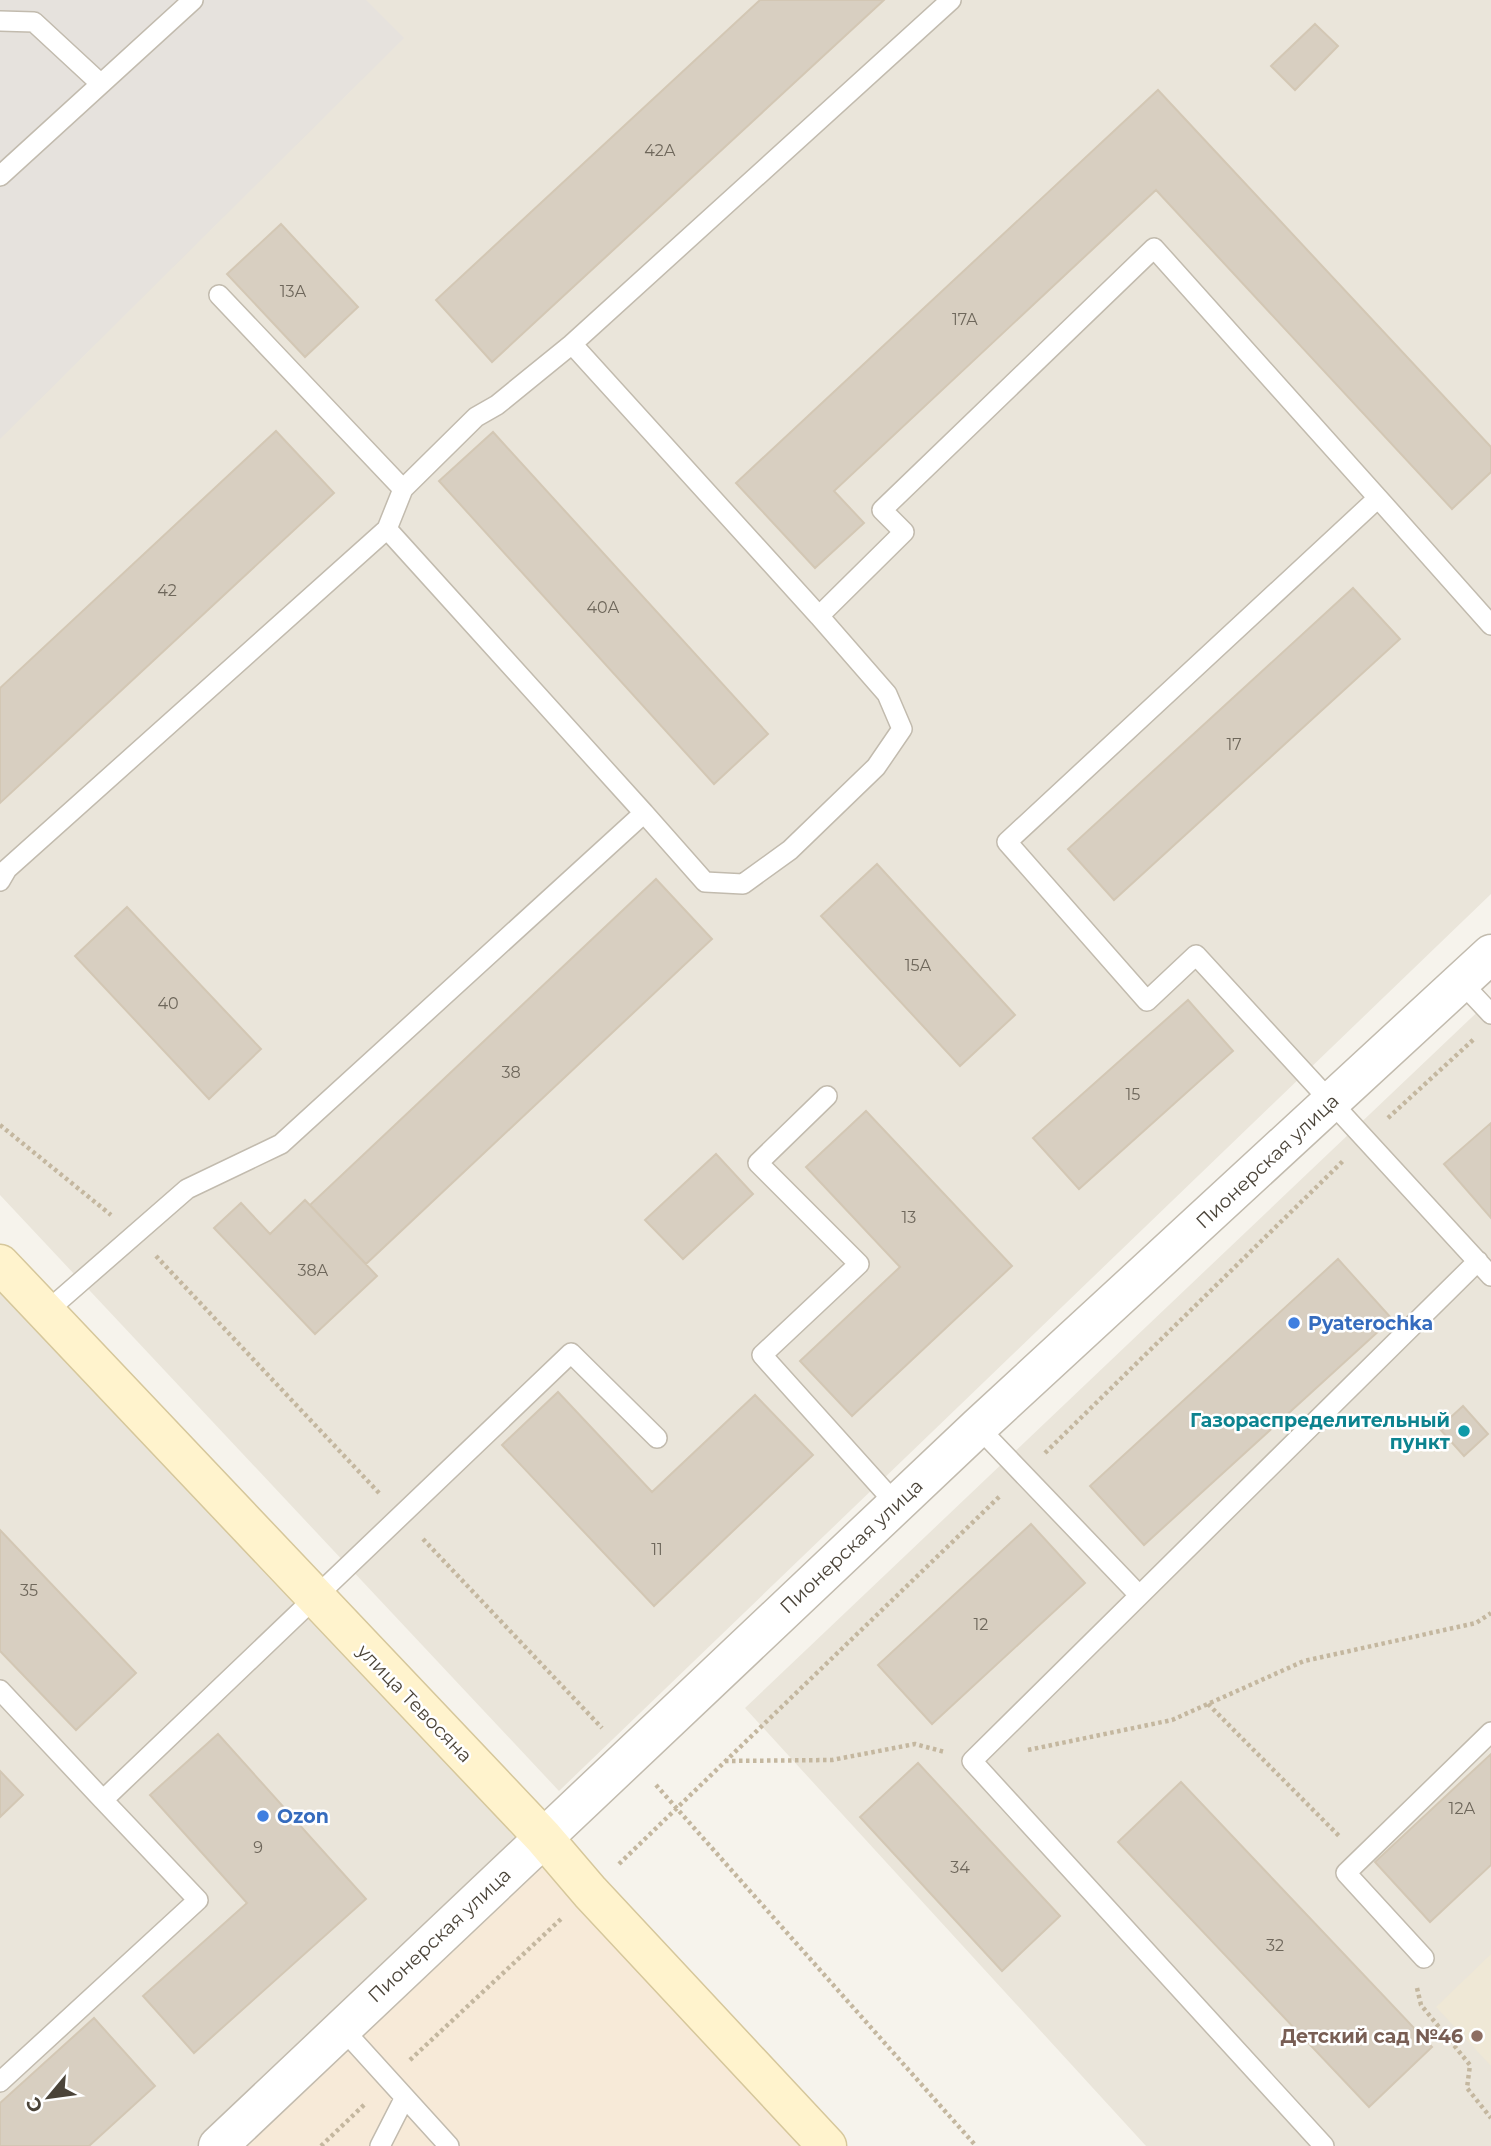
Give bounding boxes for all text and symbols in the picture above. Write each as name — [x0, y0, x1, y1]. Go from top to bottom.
house number: 42А — [644, 141, 676, 160]
house number: 13А — [280, 282, 306, 301]
house number: 17А — [952, 310, 978, 329]
house number: 42 — [157, 581, 177, 600]
house number: 40А — [587, 598, 620, 617]
house number: 17 — [1226, 735, 1242, 754]
house number: 15А — [905, 956, 931, 975]
house number: 40 — [157, 994, 179, 1013]
house number: 38 — [501, 1063, 521, 1082]
house number: 15 — [1126, 1085, 1140, 1104]
street label: Пионерская улица — [1191, 1089, 1344, 1234]
house number: 13 — [902, 1208, 916, 1227]
house number: 38А — [297, 1261, 329, 1280]
place label: Pyaterochka — [1308, 1312, 1433, 1335]
marker: Pyaterochka — [1286, 1315, 1302, 1331]
place label: Газораспределительный пункт — [1190, 1409, 1451, 1454]
marker: Газораспределительный пункт — [1456, 1423, 1472, 1439]
street label: Пионерская улица — [775, 1474, 928, 1619]
house number: 11 — [651, 1540, 663, 1559]
house number: 35 — [20, 1581, 38, 1600]
house number: 12 — [974, 1615, 988, 1634]
street label: улица Тевосяна — [352, 1639, 477, 1767]
house number: 12А — [1449, 1799, 1475, 1818]
place label: Ozon — [277, 1805, 329, 1828]
marker: Ozon — [255, 1808, 271, 1824]
house number: 9 — [253, 1838, 263, 1857]
house number: 34 — [950, 1858, 970, 1877]
street label: Пионерская улица — [363, 1863, 516, 2008]
house number: 32 — [1266, 1936, 1284, 1955]
place label: Детский сад №46 — [1280, 2025, 1463, 2048]
marker: Детский сад №46 — [1469, 2028, 1485, 2044]
north arrow — [14, 2062, 84, 2132]
text: С — [21, 2093, 48, 2117]

